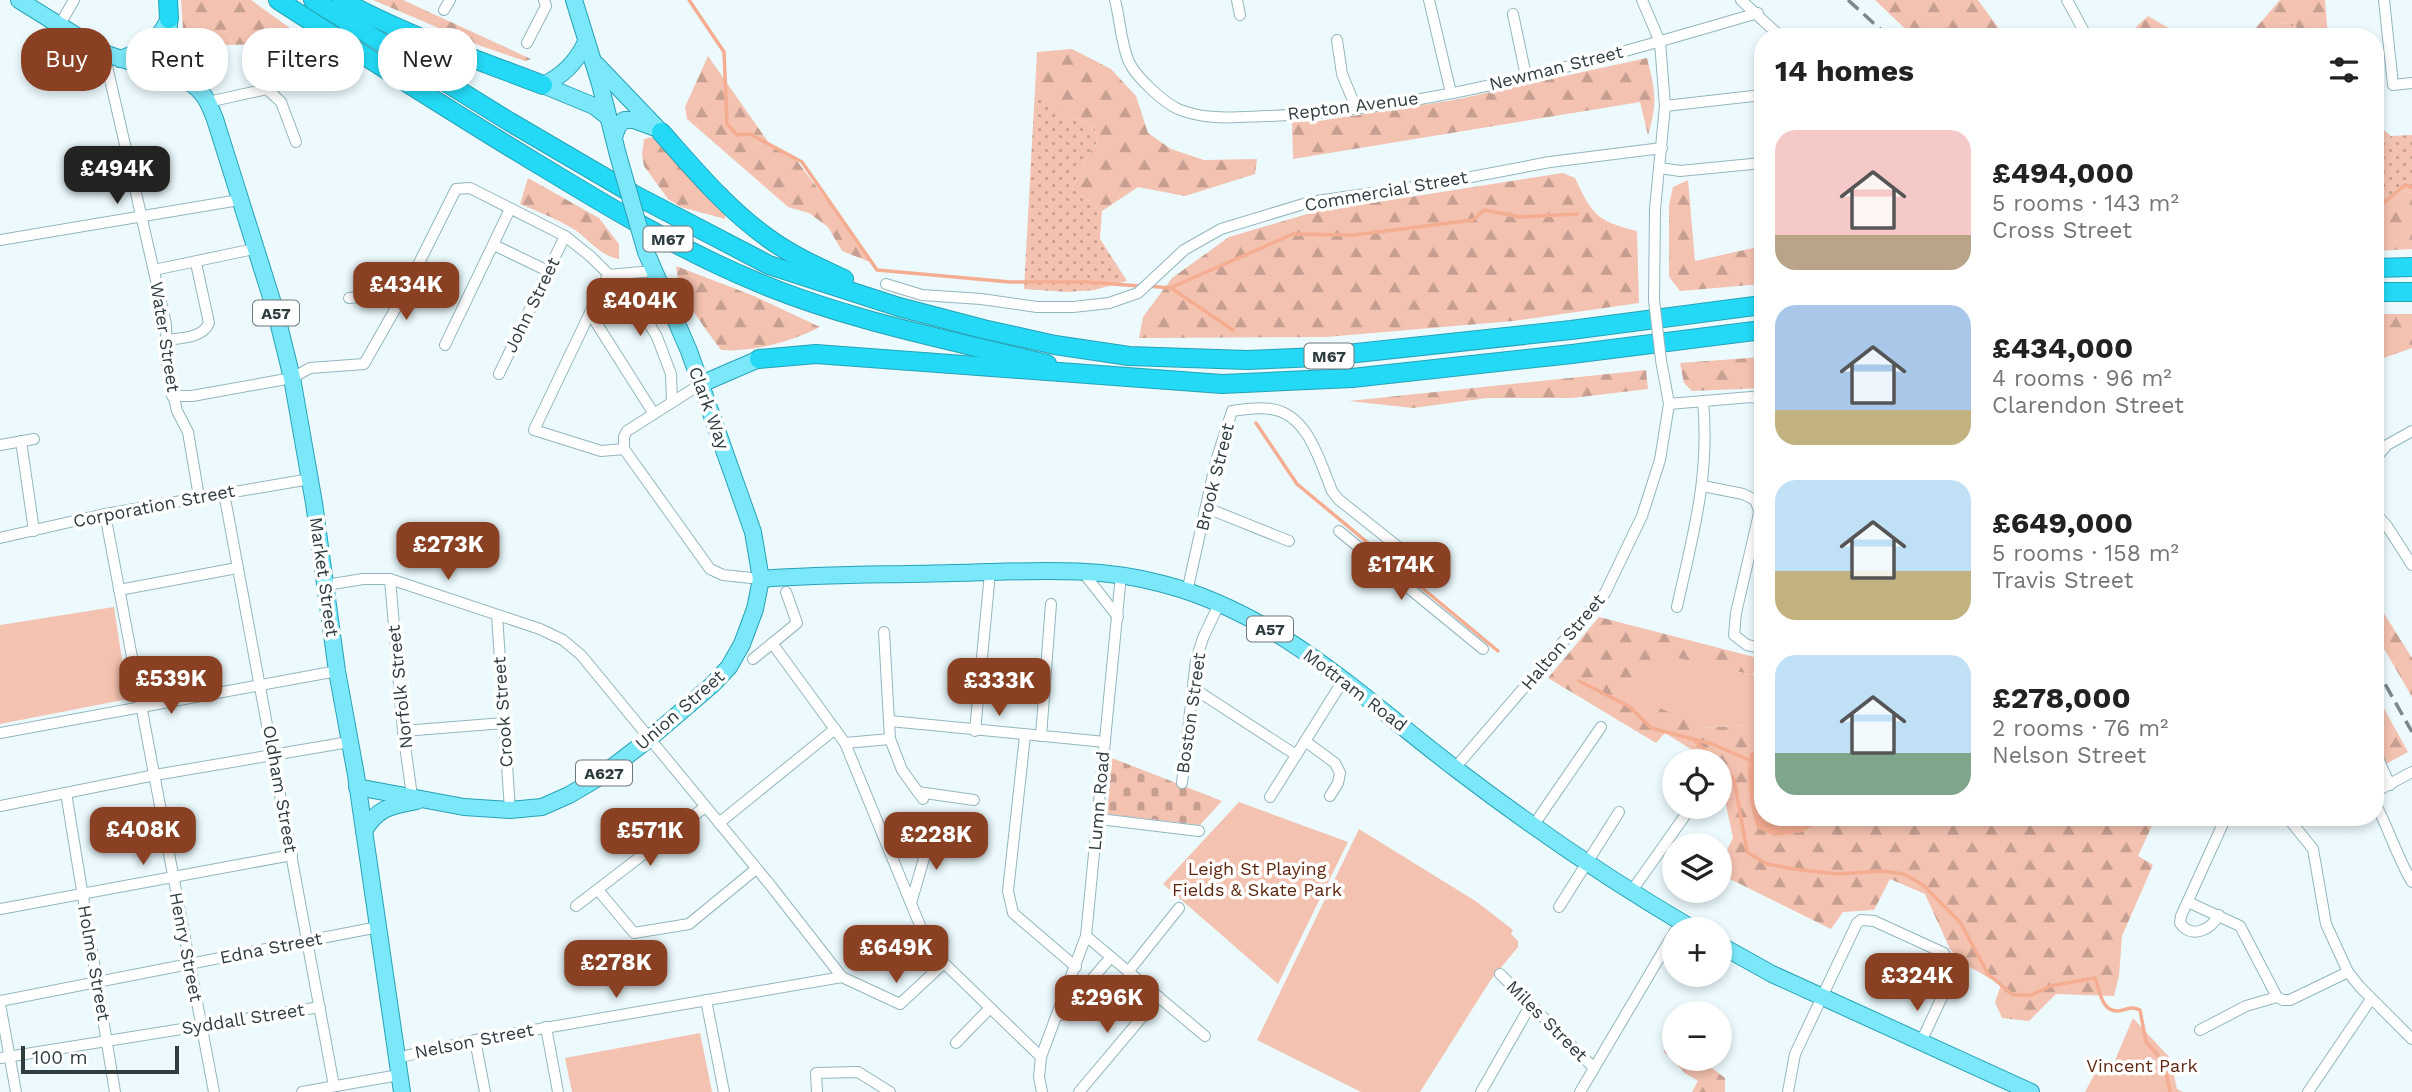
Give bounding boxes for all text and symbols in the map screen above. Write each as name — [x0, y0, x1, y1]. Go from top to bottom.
chip: Buy — [21, 28, 112, 91]
chip: Rent — [126, 28, 228, 91]
chip: Filters — [242, 28, 364, 91]
chip: New — [378, 28, 477, 91]
street label: Newman Street — [1487, 41, 1625, 94]
icon: filters — [2325, 51, 2363, 89]
text: 14 homes — [1775, 53, 1914, 88]
street label: Repton Avenue — [1286, 87, 1420, 124]
pin: £494K — [68, 146, 166, 206]
text: £494K — [80, 155, 154, 182]
text: £494,000 — [1992, 155, 2134, 190]
icon: home — [1831, 158, 1915, 242]
street label: Commercial Street — [1303, 166, 1470, 215]
text: 5 rooms · 143 m² — [1992, 190, 2179, 217]
text: Cross Street — [1992, 217, 2132, 244]
road number: M67 — [644, 227, 692, 252]
street label: John Street — [499, 253, 564, 356]
pin: £434K — [357, 262, 455, 322]
text: £434K — [369, 271, 443, 298]
pin: £404K — [591, 278, 689, 338]
street label: Water Street — [146, 280, 185, 394]
text: £404K — [603, 287, 677, 314]
road number: A57 — [253, 300, 299, 326]
text: £434,000 — [1992, 330, 2133, 365]
icon: home — [1831, 333, 1915, 417]
road number: M67 — [1304, 344, 1354, 368]
street label: Clark Way — [685, 364, 734, 453]
text: 4 rooms · 96 m² — [1992, 365, 2172, 392]
text: Clarendon Street — [1992, 392, 2184, 419]
street label: Brook Street — [1191, 420, 1238, 533]
street label: Corporation Street — [71, 479, 237, 531]
text: £649,000 — [1992, 505, 2133, 540]
icon: home — [1831, 508, 1915, 592]
street label: Market Street — [306, 516, 343, 639]
pin: £273K — [399, 522, 497, 582]
text: £273K — [412, 531, 484, 558]
text: 5 rooms · 158 m² — [1992, 540, 2179, 567]
pin: £174K — [1352, 542, 1450, 602]
text: £174K — [1367, 551, 1435, 578]
text: Travis Street — [1992, 567, 2133, 594]
street label: Halton Street — [1517, 589, 1609, 694]
road number: A57 — [1247, 616, 1293, 642]
street label: Norfolk Street — [383, 624, 416, 750]
street label: Mottram Road — [1299, 644, 1411, 735]
street label: Boston Street — [1172, 651, 1209, 775]
street label: Crook Street — [488, 655, 517, 768]
pin: £539K — [122, 656, 220, 716]
pin: £333K — [950, 658, 1048, 718]
text: £539K — [135, 665, 207, 692]
street label: Union Street — [631, 665, 729, 754]
text: £333K — [963, 667, 1035, 694]
text: £278,000 — [1992, 680, 2131, 715]
icon: home — [1831, 683, 1915, 767]
text: 2 rooms · 76 m² — [1992, 715, 2168, 742]
street label: Oldham Street — [259, 724, 302, 855]
text: Nelson Street — [1992, 742, 2146, 769]
map controls — [1662, 749, 1732, 1071]
button: locate — [1662, 749, 1732, 819]
street label: Lumn Road — [1084, 750, 1113, 852]
road number: A627 — [576, 760, 632, 786]
pin: £408K — [94, 808, 192, 867]
pin: £571K — [601, 808, 699, 868]
pin: £228K — [887, 812, 985, 872]
text: £408K — [106, 816, 180, 843]
text: £571K — [617, 817, 683, 844]
text: £228K — [900, 821, 972, 848]
button: layers — [1662, 833, 1732, 903]
park label: Leigh St Playing Fields & Skate Park — [1172, 858, 1342, 900]
street label: Henry Street — [166, 890, 207, 1004]
street label: Holme Street — [74, 903, 115, 1023]
button: + — [1662, 917, 1732, 987]
pin: £649K — [847, 926, 945, 985]
street label: Edna Street — [218, 927, 324, 968]
text: £649K — [859, 934, 933, 961]
pin: £278K — [567, 940, 665, 1000]
text: £278K — [580, 949, 652, 976]
pin: £324K — [1868, 954, 1966, 1013]
text: £324K — [1881, 962, 1953, 989]
pin: £296K — [1058, 976, 1156, 1035]
street label: Miles Street — [1503, 976, 1593, 1066]
text: £296K — [1071, 984, 1143, 1011]
street label: Syddall Street — [180, 998, 306, 1039]
button: − — [1662, 1001, 1732, 1071]
street label: Nelson Street — [413, 1019, 536, 1062]
scale bar — [21, 1043, 178, 1075]
text: 100 m — [32, 1046, 88, 1069]
park label: Vincent Park — [2086, 1055, 2198, 1076]

